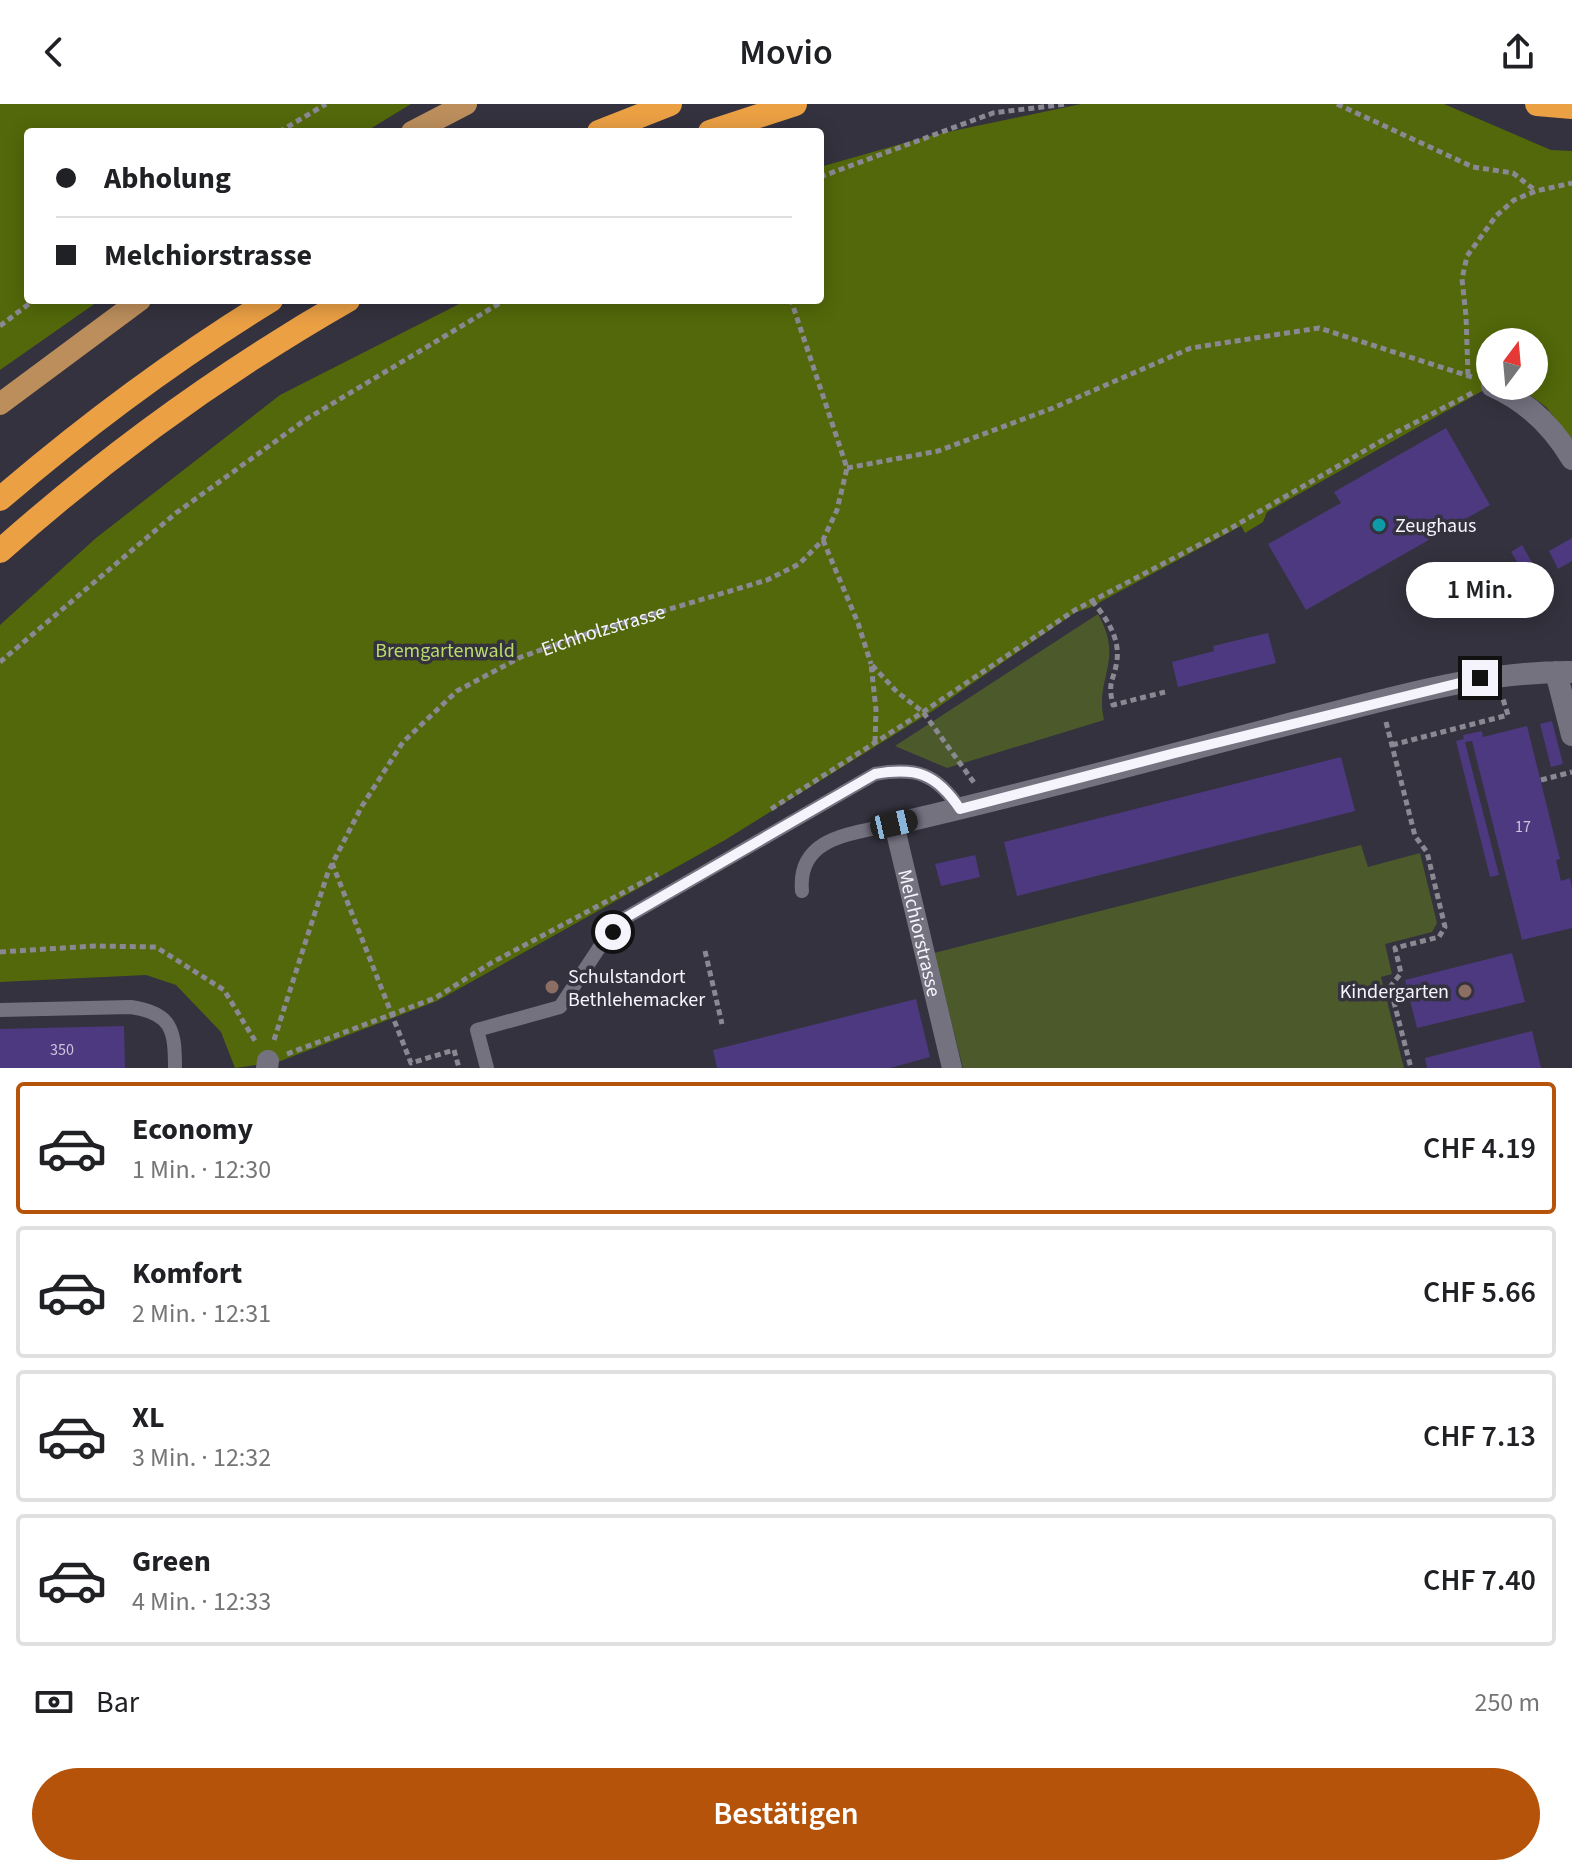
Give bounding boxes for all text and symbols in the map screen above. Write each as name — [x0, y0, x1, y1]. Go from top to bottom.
text: Movio — [739, 27, 833, 78]
icon: back — [32, 30, 76, 74]
icon: share — [1496, 30, 1540, 74]
text: Abholung — [104, 157, 231, 200]
text: Melchiorstrasse — [104, 234, 312, 277]
north arrow — [1476, 328, 1548, 400]
map controls — [1476, 328, 1548, 400]
place label: Zeughaus — [1395, 512, 1476, 540]
marker: Zeughaus — [1370, 516, 1388, 534]
callout: 1 Min. — [1406, 562, 1554, 618]
text: 1 Min. — [1447, 571, 1513, 608]
street label: Eichholzstrasse — [538, 598, 669, 664]
park label: Bremgartenwald — [375, 637, 515, 665]
route end — [1462, 660, 1498, 696]
car — [868, 807, 920, 841]
house number: 17 — [1515, 816, 1531, 838]
street label: Melchiorstrasse — [890, 867, 948, 1000]
route start — [595, 914, 631, 950]
place label: Schulstandort Bethlehemacker — [568, 963, 705, 1014]
marker: Schulstandort Bethlehemacker — [543, 978, 561, 996]
place label: Kindergarten — [1340, 978, 1449, 1006]
marker: Kindergarten — [1456, 982, 1474, 1000]
house number: 350 — [50, 1039, 74, 1061]
text: Economy — [132, 1108, 253, 1151]
icon: car — [36, 1112, 108, 1184]
text: CHF 4.19 — [1423, 1127, 1536, 1170]
text: 1 Min. · 12:30 — [132, 1151, 271, 1188]
text: Komfort — [132, 1252, 242, 1295]
icon: car — [36, 1256, 108, 1328]
text: CHF 5.66 — [1423, 1271, 1536, 1314]
text: 2 Min. · 12:31 — [132, 1295, 271, 1332]
text: XL — [132, 1396, 165, 1439]
icon: car — [36, 1400, 108, 1472]
text: CHF 7.13 — [1423, 1415, 1536, 1458]
text: 3 Min. · 12:32 — [132, 1439, 271, 1476]
text: Green — [132, 1540, 211, 1583]
icon: car — [36, 1544, 108, 1616]
text: CHF 7.40 — [1423, 1559, 1536, 1602]
text: 4 Min. · 12:33 — [132, 1583, 271, 1620]
icon: cash — [32, 1680, 76, 1724]
text: Bar — [96, 1681, 139, 1724]
text: 250 m — [1474, 1684, 1540, 1721]
button: Bestätigen — [32, 1768, 1540, 1860]

